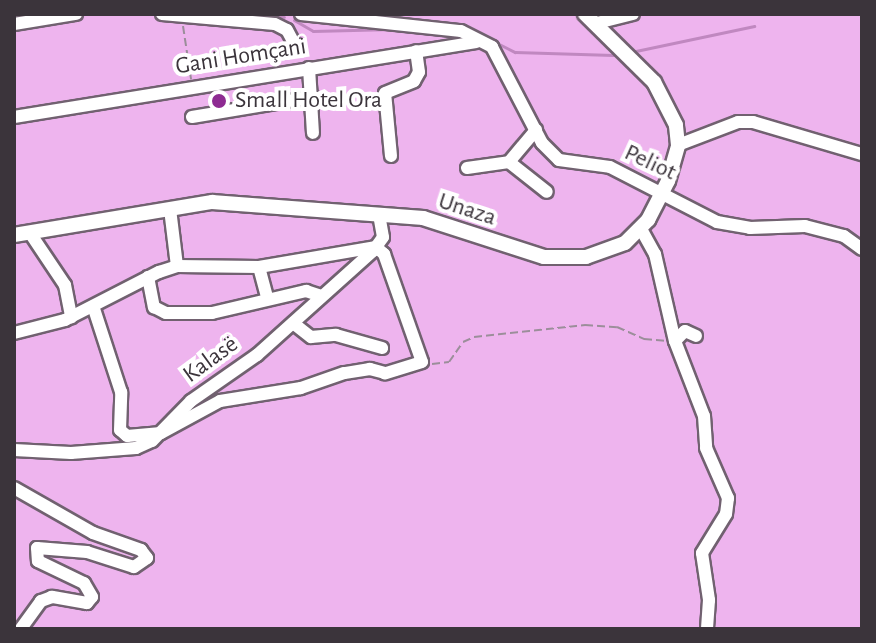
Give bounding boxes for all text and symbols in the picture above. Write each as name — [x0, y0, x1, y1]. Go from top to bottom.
street label: Gani Homçani — [174, 32, 308, 82]
place label: Small Hotel Ora — [235, 87, 382, 115]
marker: Small Hotel Ora — [210, 92, 228, 110]
street label: Peliot — [620, 139, 680, 187]
street label: Unaza — [434, 187, 500, 233]
street label: Kalasë — [178, 330, 244, 390]

